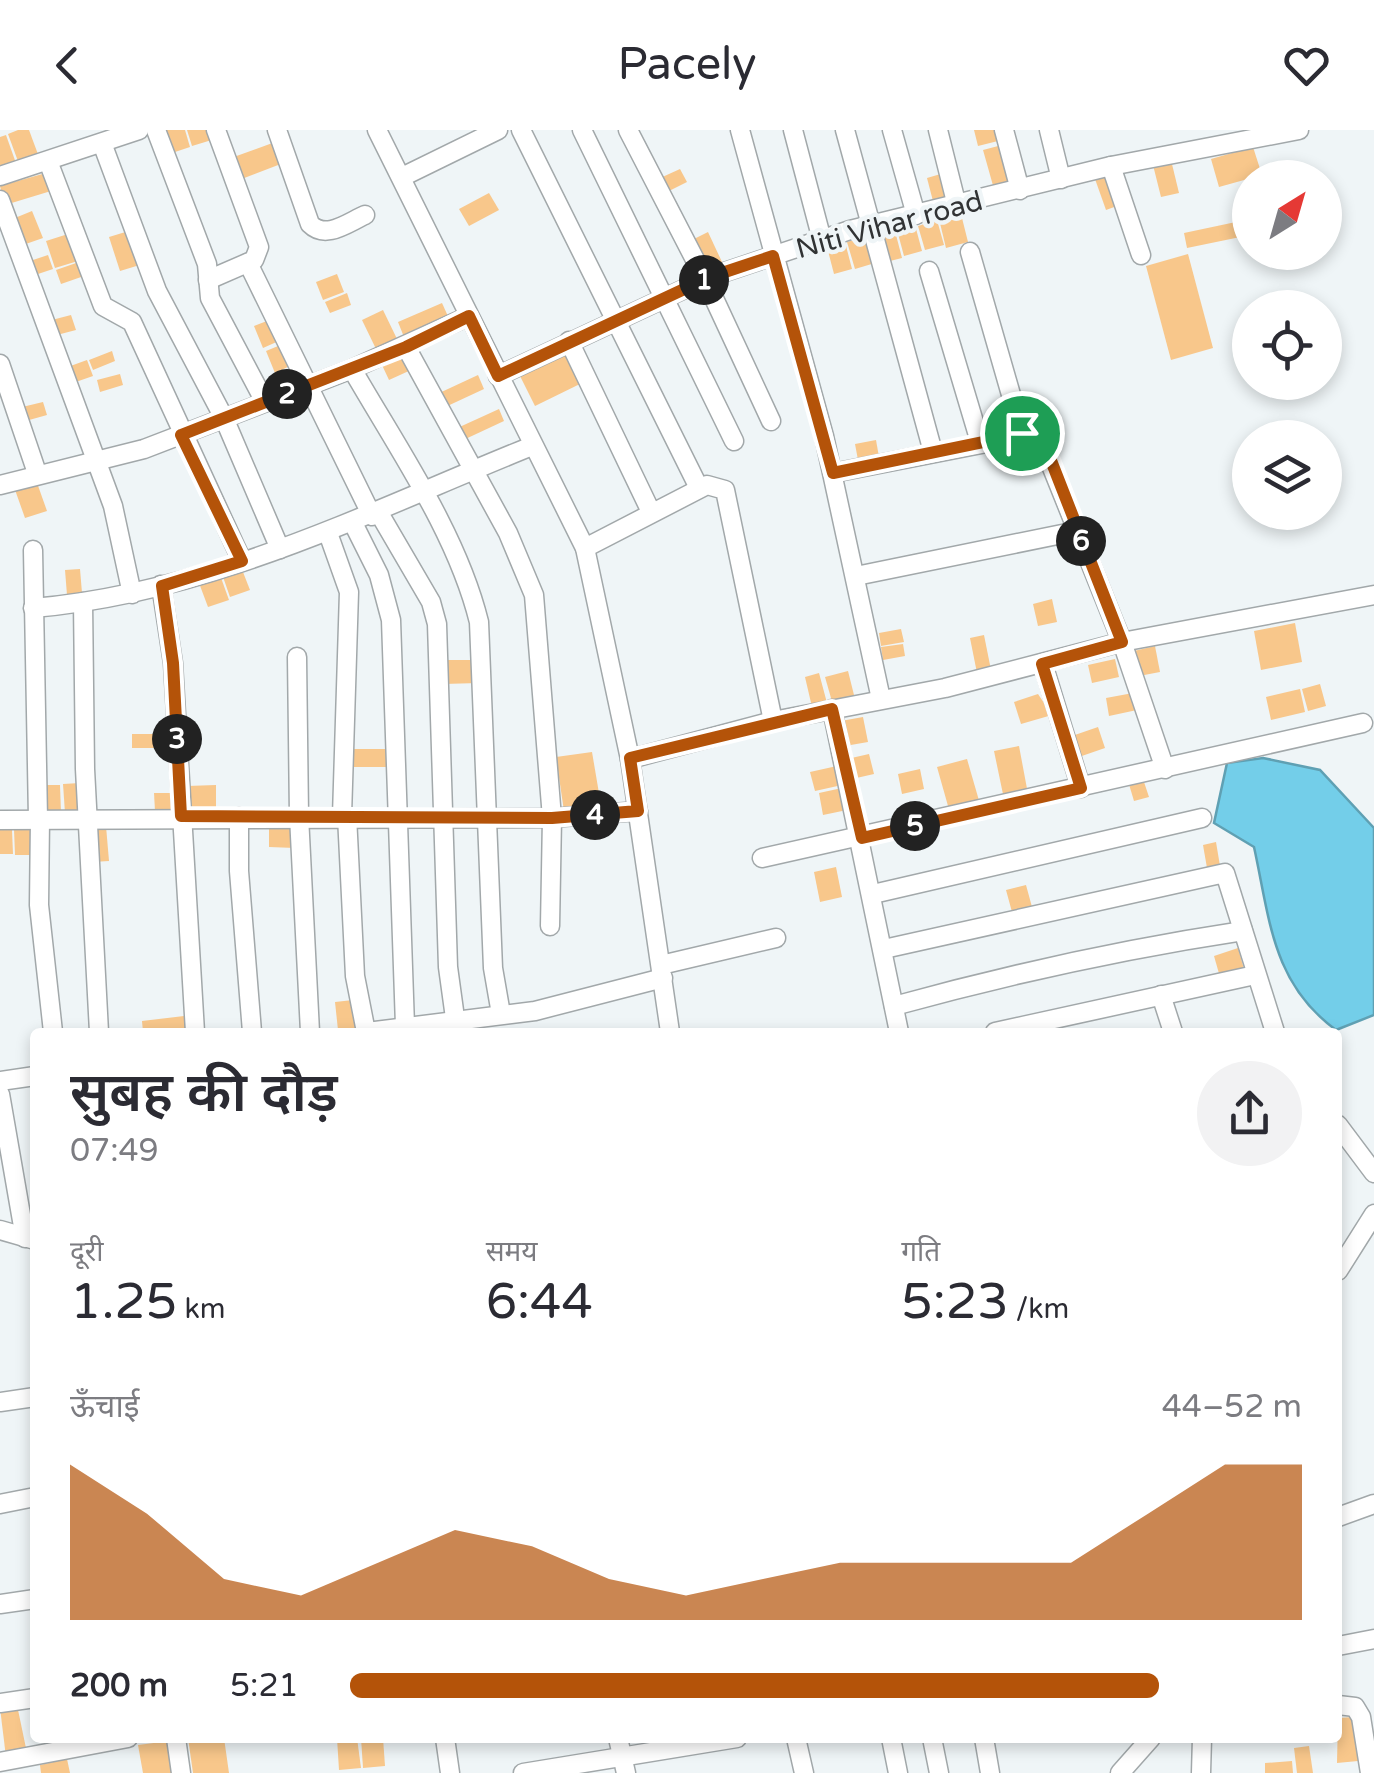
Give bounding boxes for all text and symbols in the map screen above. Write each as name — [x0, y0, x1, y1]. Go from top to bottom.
icon: back — [40, 38, 95, 93]
text: Pacely — [617, 38, 757, 92]
icon: heart — [1279, 38, 1334, 93]
north arrow — [1232, 160, 1342, 270]
map controls — [1232, 160, 1342, 530]
street label: Niti Vihar road — [792, 184, 986, 266]
pin: 1 — [679, 255, 729, 305]
text: 1 — [695, 263, 713, 297]
button: locate — [1232, 290, 1342, 400]
pin: 2 — [262, 369, 312, 419]
text: 2 — [278, 377, 296, 411]
pin — [980, 391, 1065, 476]
icon: arrive — [995, 406, 1050, 461]
button: layers — [1232, 420, 1342, 530]
pin: 6 — [1056, 516, 1106, 566]
text: 6 — [1072, 524, 1090, 558]
pin: 3 — [152, 714, 202, 764]
text: 3 — [168, 722, 186, 756]
pin: 4 — [570, 790, 620, 840]
text: 4 — [586, 798, 604, 832]
pin: 5 — [890, 801, 940, 851]
text: 5 — [906, 809, 924, 843]
text: सुबह की दौड़ — [70, 1061, 338, 1127]
button: share — [1197, 1061, 1302, 1166]
text: 07:49 — [70, 1132, 159, 1170]
text: दूरी — [70, 1235, 104, 1269]
text: समय — [486, 1235, 538, 1269]
text: गति — [901, 1235, 940, 1269]
text: 1.25 — [70, 1272, 177, 1332]
text: 6:44 — [486, 1272, 593, 1332]
text: 5:23 — [901, 1272, 1009, 1332]
text: km — [177, 1292, 225, 1326]
text: /km — [1009, 1292, 1069, 1326]
text: ऊँचाई — [70, 1388, 139, 1426]
text: 44–52 m — [1162, 1388, 1302, 1426]
text: 200 m — [70, 1667, 168, 1705]
text: 5:21 — [230, 1667, 299, 1705]

